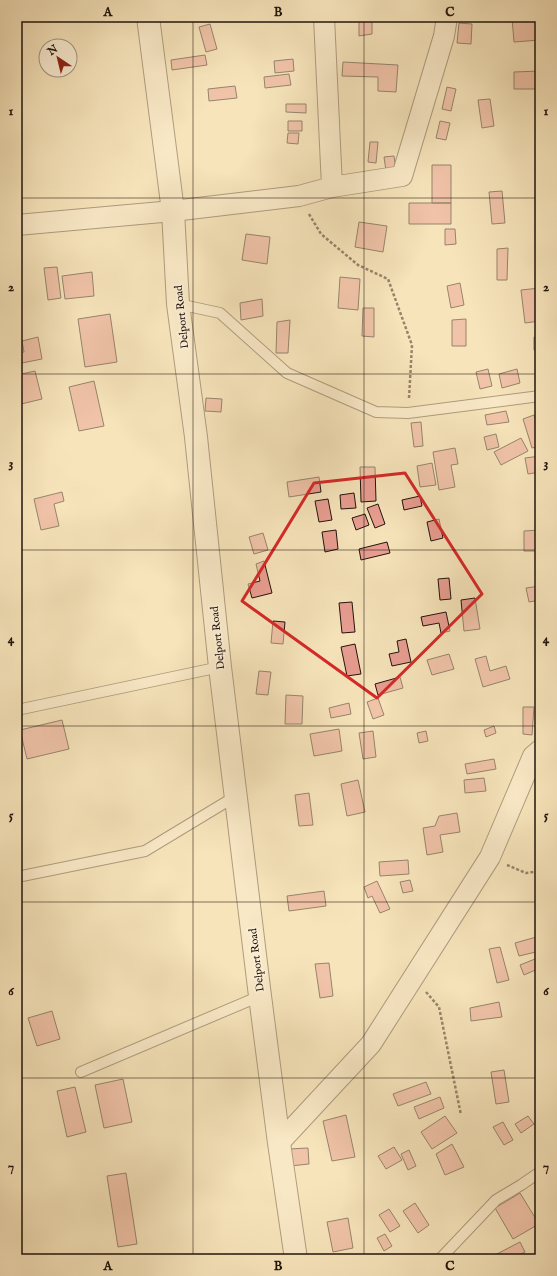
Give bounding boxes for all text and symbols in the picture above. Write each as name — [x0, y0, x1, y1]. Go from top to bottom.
text: A — [103, 4, 114, 21]
text: B — [274, 4, 283, 21]
text: C — [445, 4, 455, 21]
north arrow — [38, 38, 78, 78]
text: N — [44, 42, 61, 60]
text: 1 — [9, 103, 14, 120]
text: 1 — [544, 103, 549, 120]
text: 2 — [8, 279, 14, 296]
text: 2 — [543, 279, 549, 296]
street label: Delport Road — [172, 284, 192, 349]
text: 3 — [9, 455, 14, 472]
text: 3 — [544, 455, 549, 472]
street label: Delport Road — [208, 605, 228, 670]
text: 4 — [8, 631, 15, 648]
text: 4 — [543, 631, 550, 648]
text: 5 — [9, 807, 14, 824]
text: 5 — [544, 807, 549, 824]
street label: Delport Road — [246, 927, 268, 992]
text: 6 — [8, 983, 14, 1000]
text: 6 — [543, 983, 549, 1000]
text: 7 — [8, 1159, 14, 1176]
text: 7 — [543, 1159, 549, 1176]
text: A — [103, 1258, 114, 1275]
text: B — [274, 1258, 283, 1275]
text: C — [445, 1258, 455, 1275]

